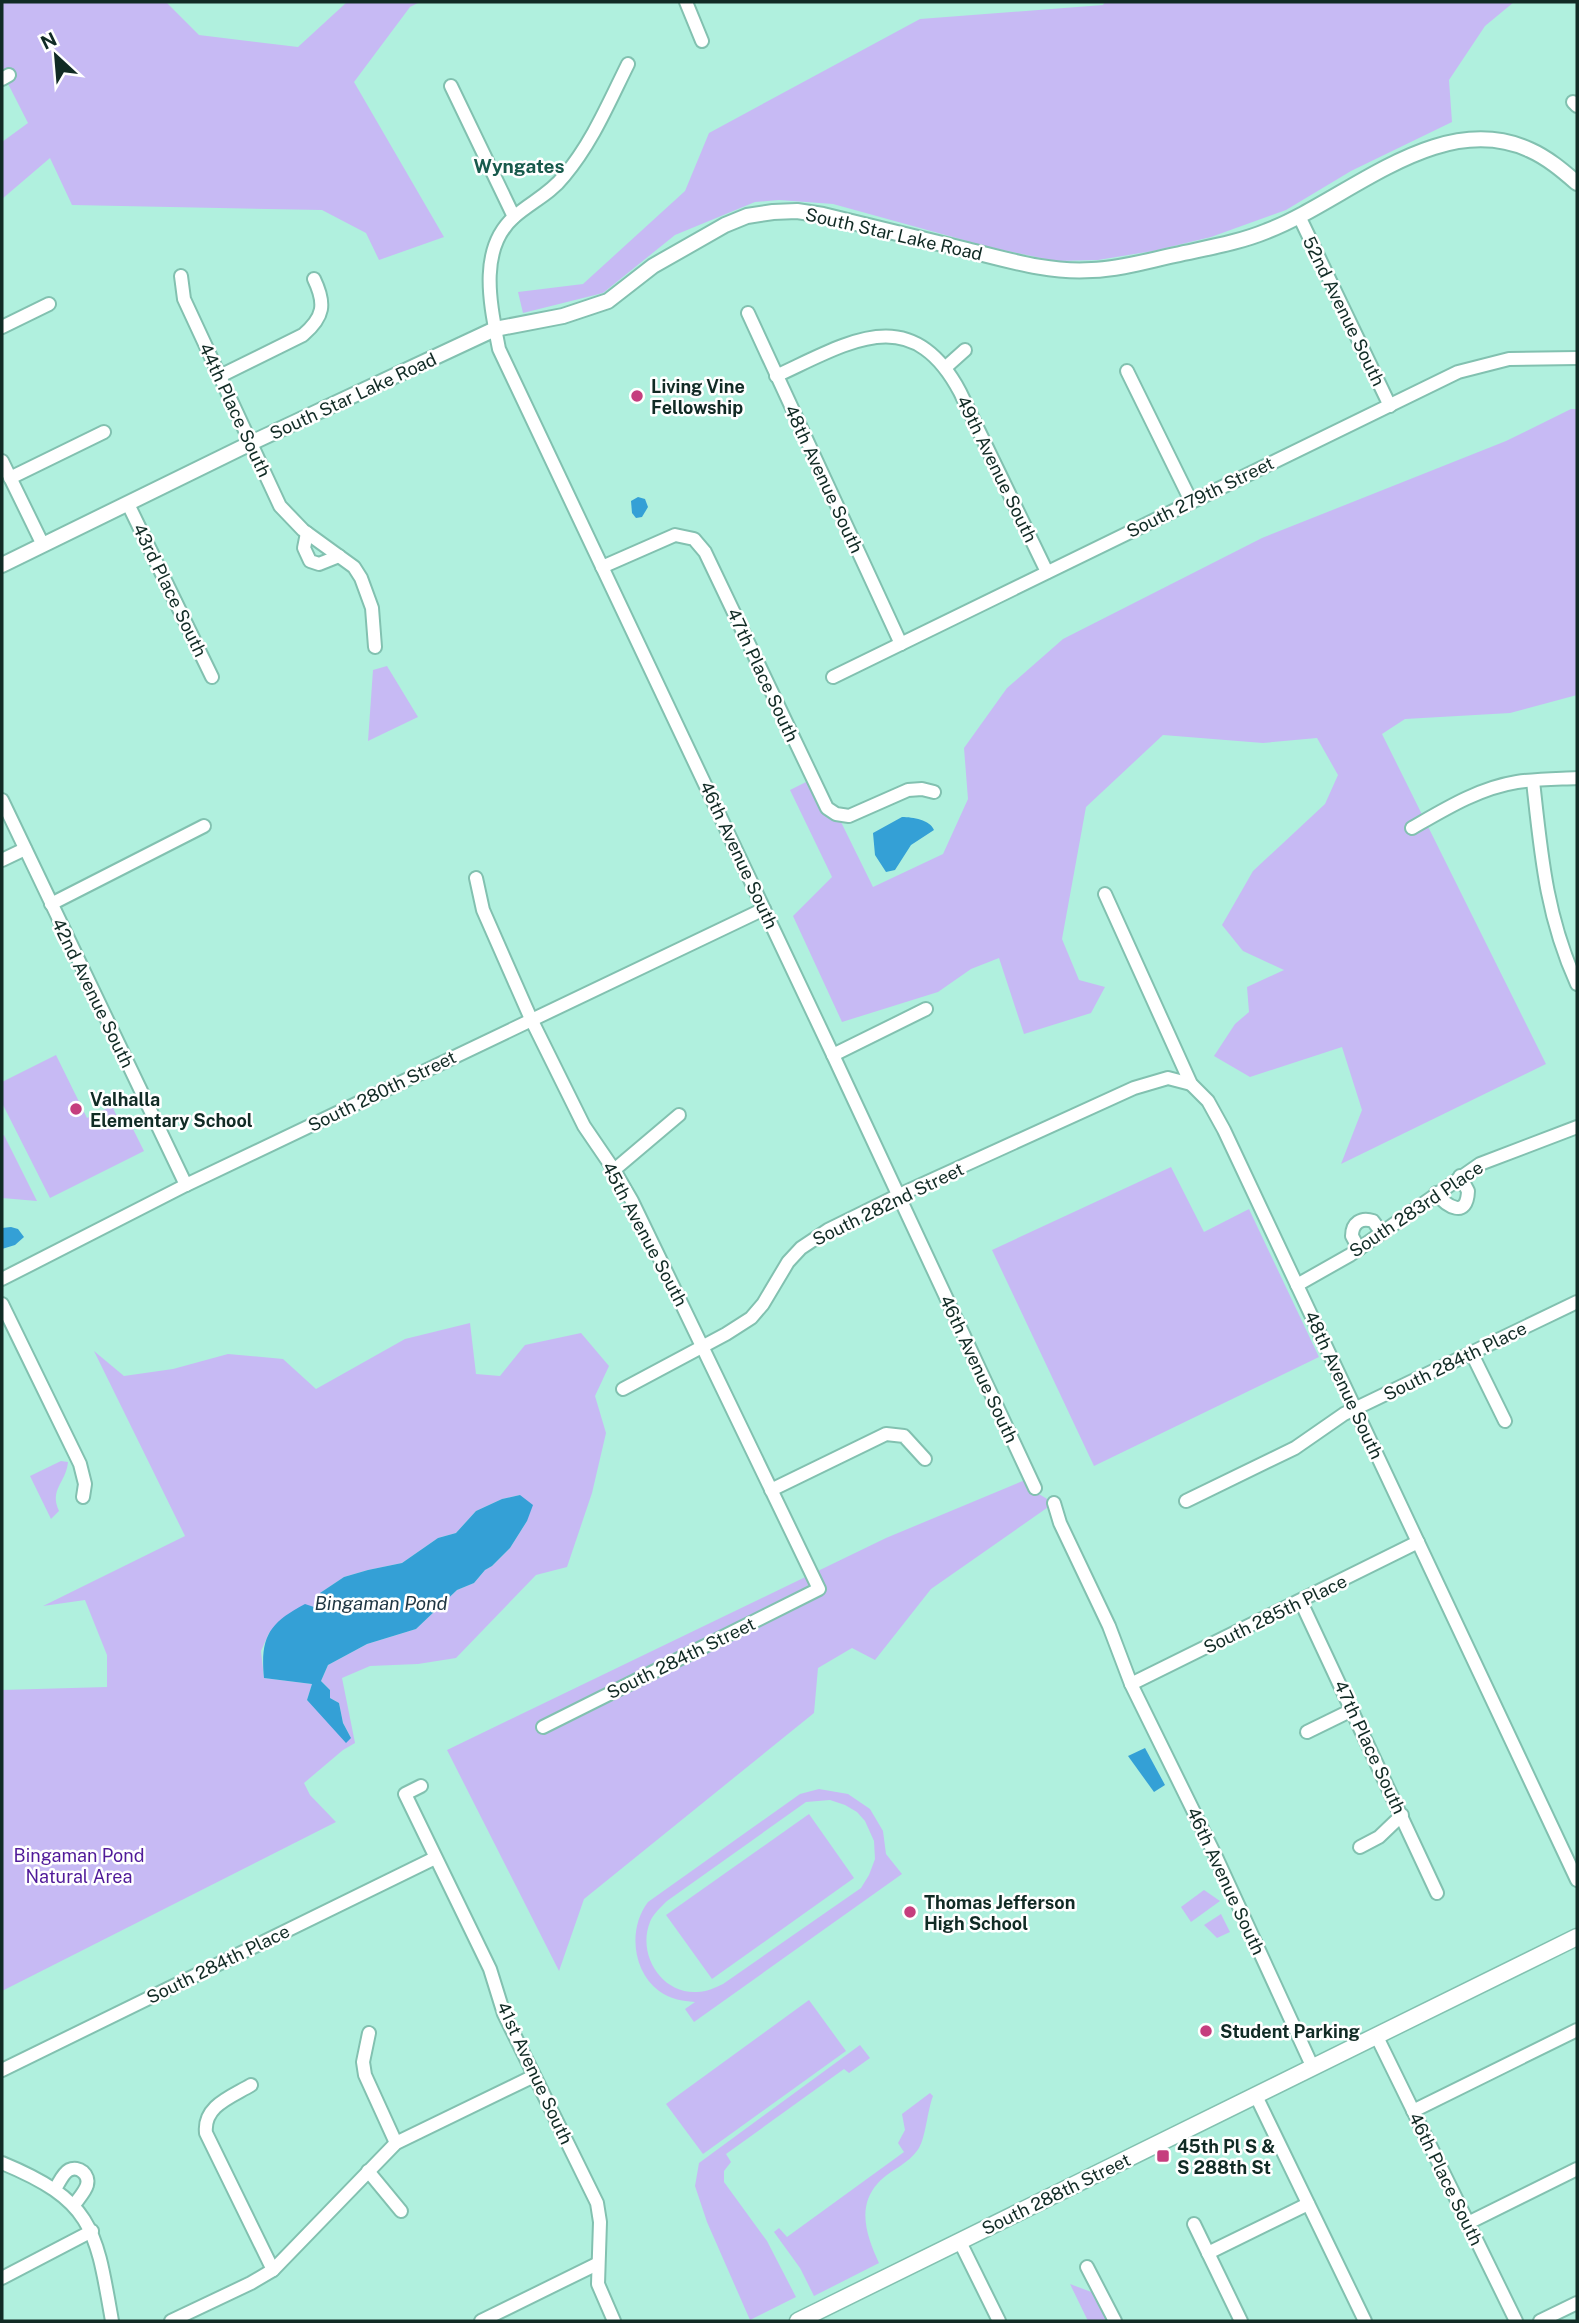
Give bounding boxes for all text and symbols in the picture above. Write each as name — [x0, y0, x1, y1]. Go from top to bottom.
north arrow — [21, 21, 91, 91]
text: N — [37, 28, 60, 54]
district label: Wyngates — [474, 155, 564, 177]
street label: South Star Lake Road — [803, 203, 985, 265]
street label: 52nd Avenue South — [1299, 233, 1389, 389]
street label: 44th Place South — [195, 340, 275, 480]
street label: South Star Lake Road — [266, 348, 440, 444]
place label: Living Vine Fellowship — [651, 376, 745, 418]
marker: Living Vine Fellowship — [629, 388, 645, 404]
street label: 49th Avenue South — [952, 392, 1042, 546]
street label: 48th Avenue South — [780, 402, 868, 556]
street label: South 279th Street — [1123, 452, 1277, 542]
street label: 43rd Place South — [129, 520, 211, 660]
street label: 47th Place South — [723, 605, 803, 745]
street label: 46th Avenue South — [696, 778, 782, 932]
street label: 42nd Avenue South — [48, 915, 138, 1071]
street label: South 280th Street — [305, 1046, 459, 1136]
place label: Valhalla Elementary School — [90, 1089, 253, 1131]
marker: Valhalla Elementary School — [68, 1101, 84, 1117]
street label: South 283rd Place — [1345, 1156, 1487, 1262]
street label: 45th Avenue South — [598, 1158, 692, 1310]
street label: South 282nd Street — [809, 1158, 967, 1250]
street label: 46th Avenue South — [936, 1292, 1022, 1446]
street label: 48th Avenue South — [1300, 1308, 1388, 1462]
street label: South 284th Place — [1380, 1317, 1530, 1405]
street label: South 285th Place — [1200, 1570, 1350, 1658]
water label: Bingaman Pond — [314, 1592, 448, 1614]
street label: South 284th Street — [603, 1613, 759, 1703]
street label: 47th Place South — [1330, 1677, 1410, 1817]
street label: 46th Avenue South — [1183, 1804, 1269, 1958]
park label: Bingaman Pond Natural Area — [14, 1845, 144, 1887]
place label: Thomas Jefferson High School — [924, 1892, 1075, 1934]
marker: Thomas Jefferson High School — [902, 1904, 918, 1920]
street label: South 284th Place — [143, 1920, 293, 2008]
street label: 41st Avenue South — [493, 1998, 577, 2148]
place label: Student Parking — [1220, 2021, 1360, 2042]
marker: Student Parking — [1198, 2023, 1214, 2039]
street label: 46th Place South — [1405, 2109, 1487, 2249]
place label: 45th Pl S & S 288th St — [1177, 2136, 1275, 2178]
marker: 45th Pl S & S 288th St — [1155, 2148, 1171, 2164]
street label: South 288th Street — [978, 2149, 1134, 2239]

